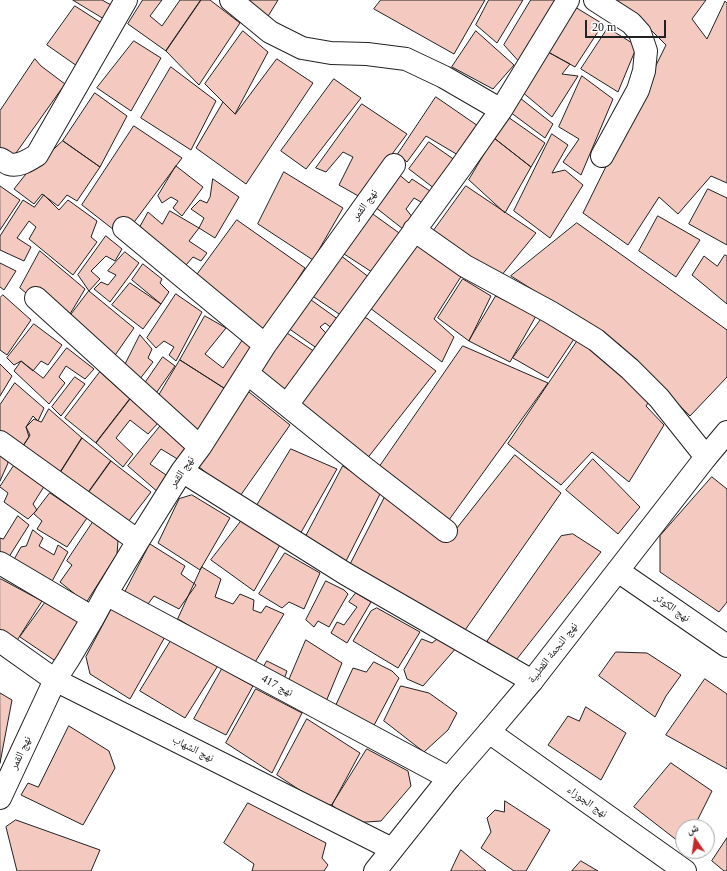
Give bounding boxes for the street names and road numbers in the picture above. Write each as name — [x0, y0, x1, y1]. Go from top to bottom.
street label: نهج القمر — [349, 187, 381, 223]
street label: نهج القمر — [167, 454, 197, 490]
street label: نهج الكوثر — [652, 591, 692, 625]
street label: نهج النجمة القطبية — [525, 620, 581, 686]
street label: نهج 417 — [259, 672, 295, 700]
street label: نهج الشهاب — [170, 733, 216, 765]
street label: نهج القمر — [8, 734, 34, 772]
street label: نهج الجوزاء — [564, 783, 610, 821]

